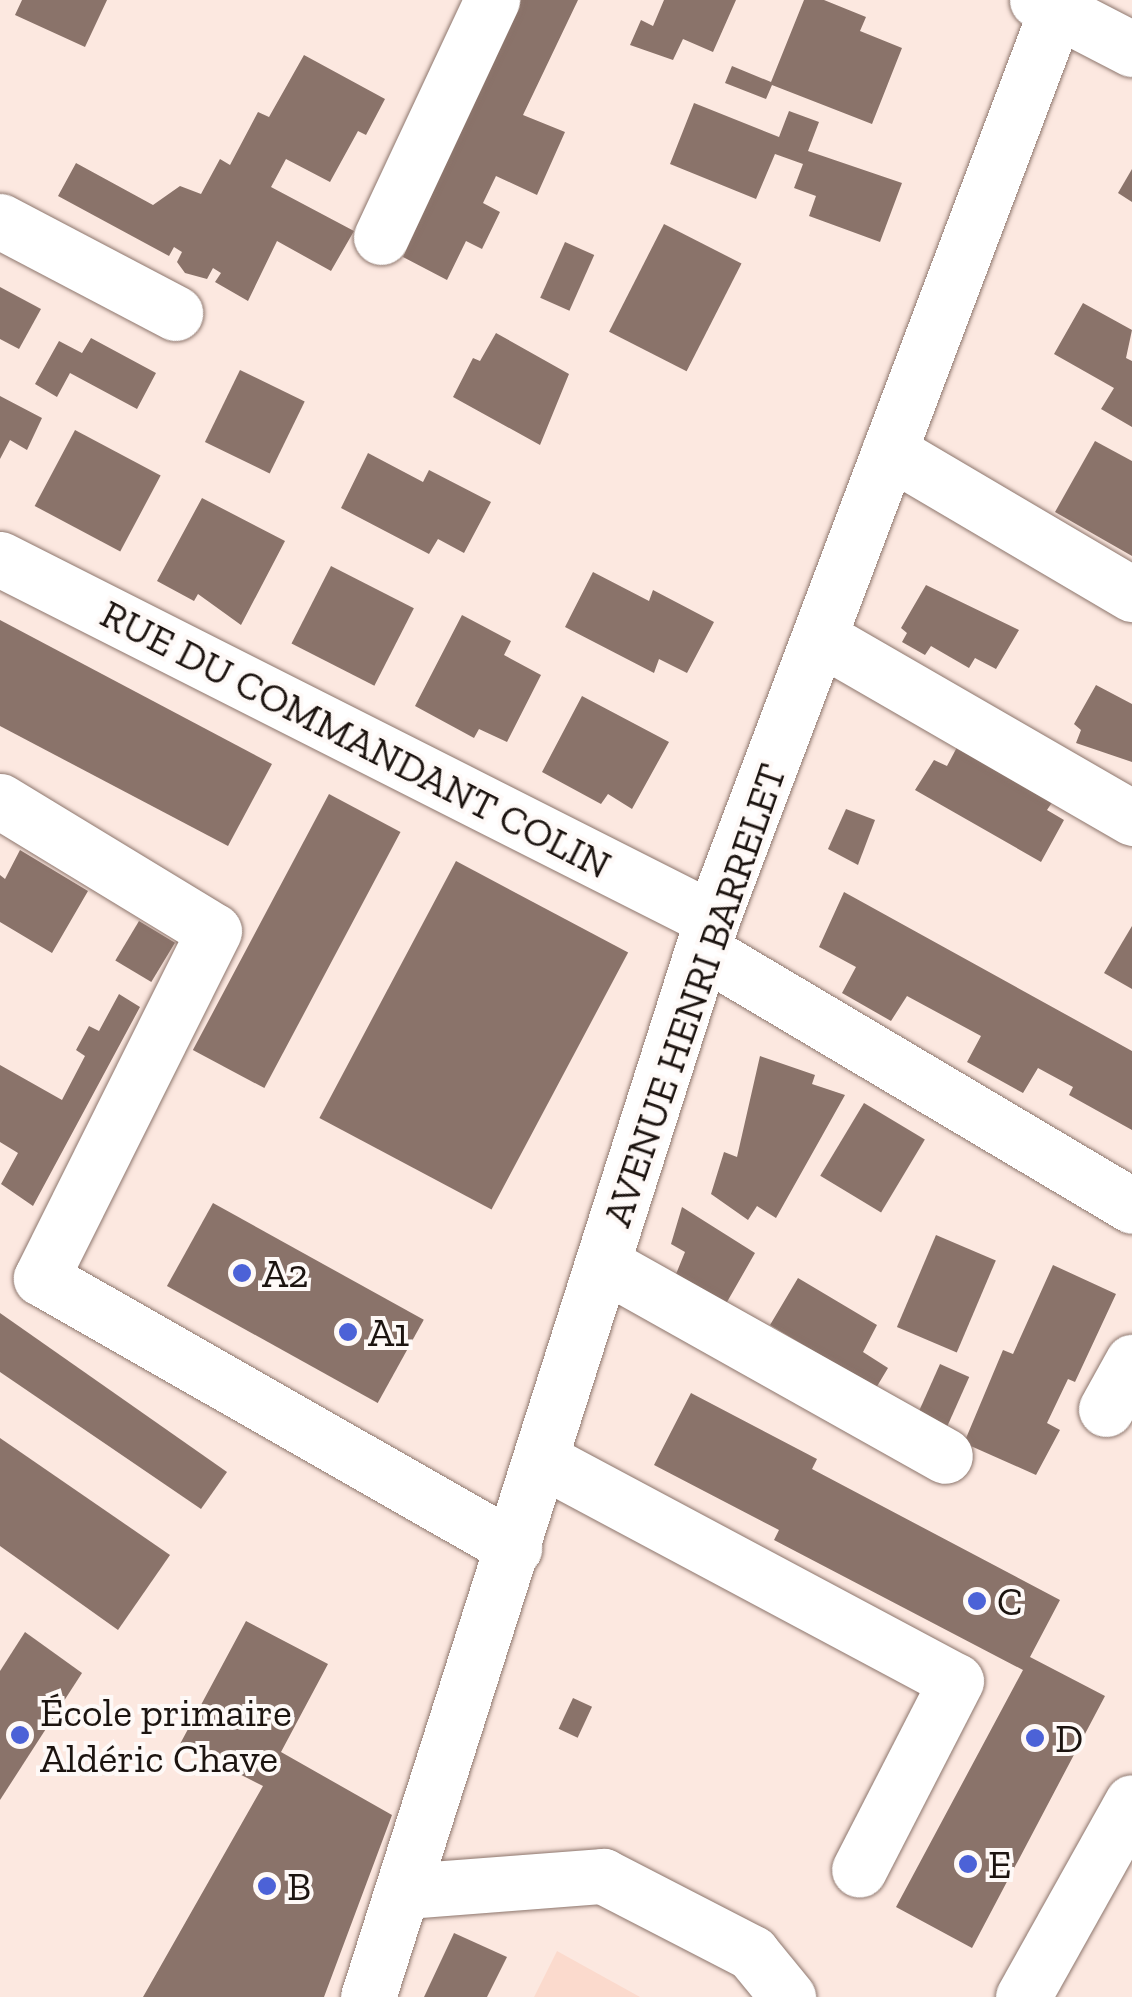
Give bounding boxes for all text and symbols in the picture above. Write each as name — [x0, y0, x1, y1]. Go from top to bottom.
street label: RUE DU COMMANDANT COLIN — [93, 589, 619, 889]
street label: AVENUE HENRI BARRELET — [592, 758, 796, 1232]
place label: A2 — [262, 1249, 309, 1297]
marker: A2 — [231, 1262, 253, 1284]
place label: A1 — [368, 1308, 409, 1356]
marker: A1 — [337, 1321, 359, 1343]
place label: C — [997, 1577, 1023, 1625]
marker: C — [966, 1590, 988, 1612]
place label: École primaire Aldéric Chave — [40, 1688, 292, 1782]
place label: D — [1055, 1714, 1083, 1762]
marker: École primaire Aldéric Chave — [9, 1724, 31, 1746]
marker: D — [1024, 1727, 1046, 1749]
place label: E — [988, 1840, 1012, 1888]
marker: E — [957, 1853, 979, 1875]
place label: B — [287, 1862, 311, 1910]
marker: B — [256, 1875, 278, 1897]

